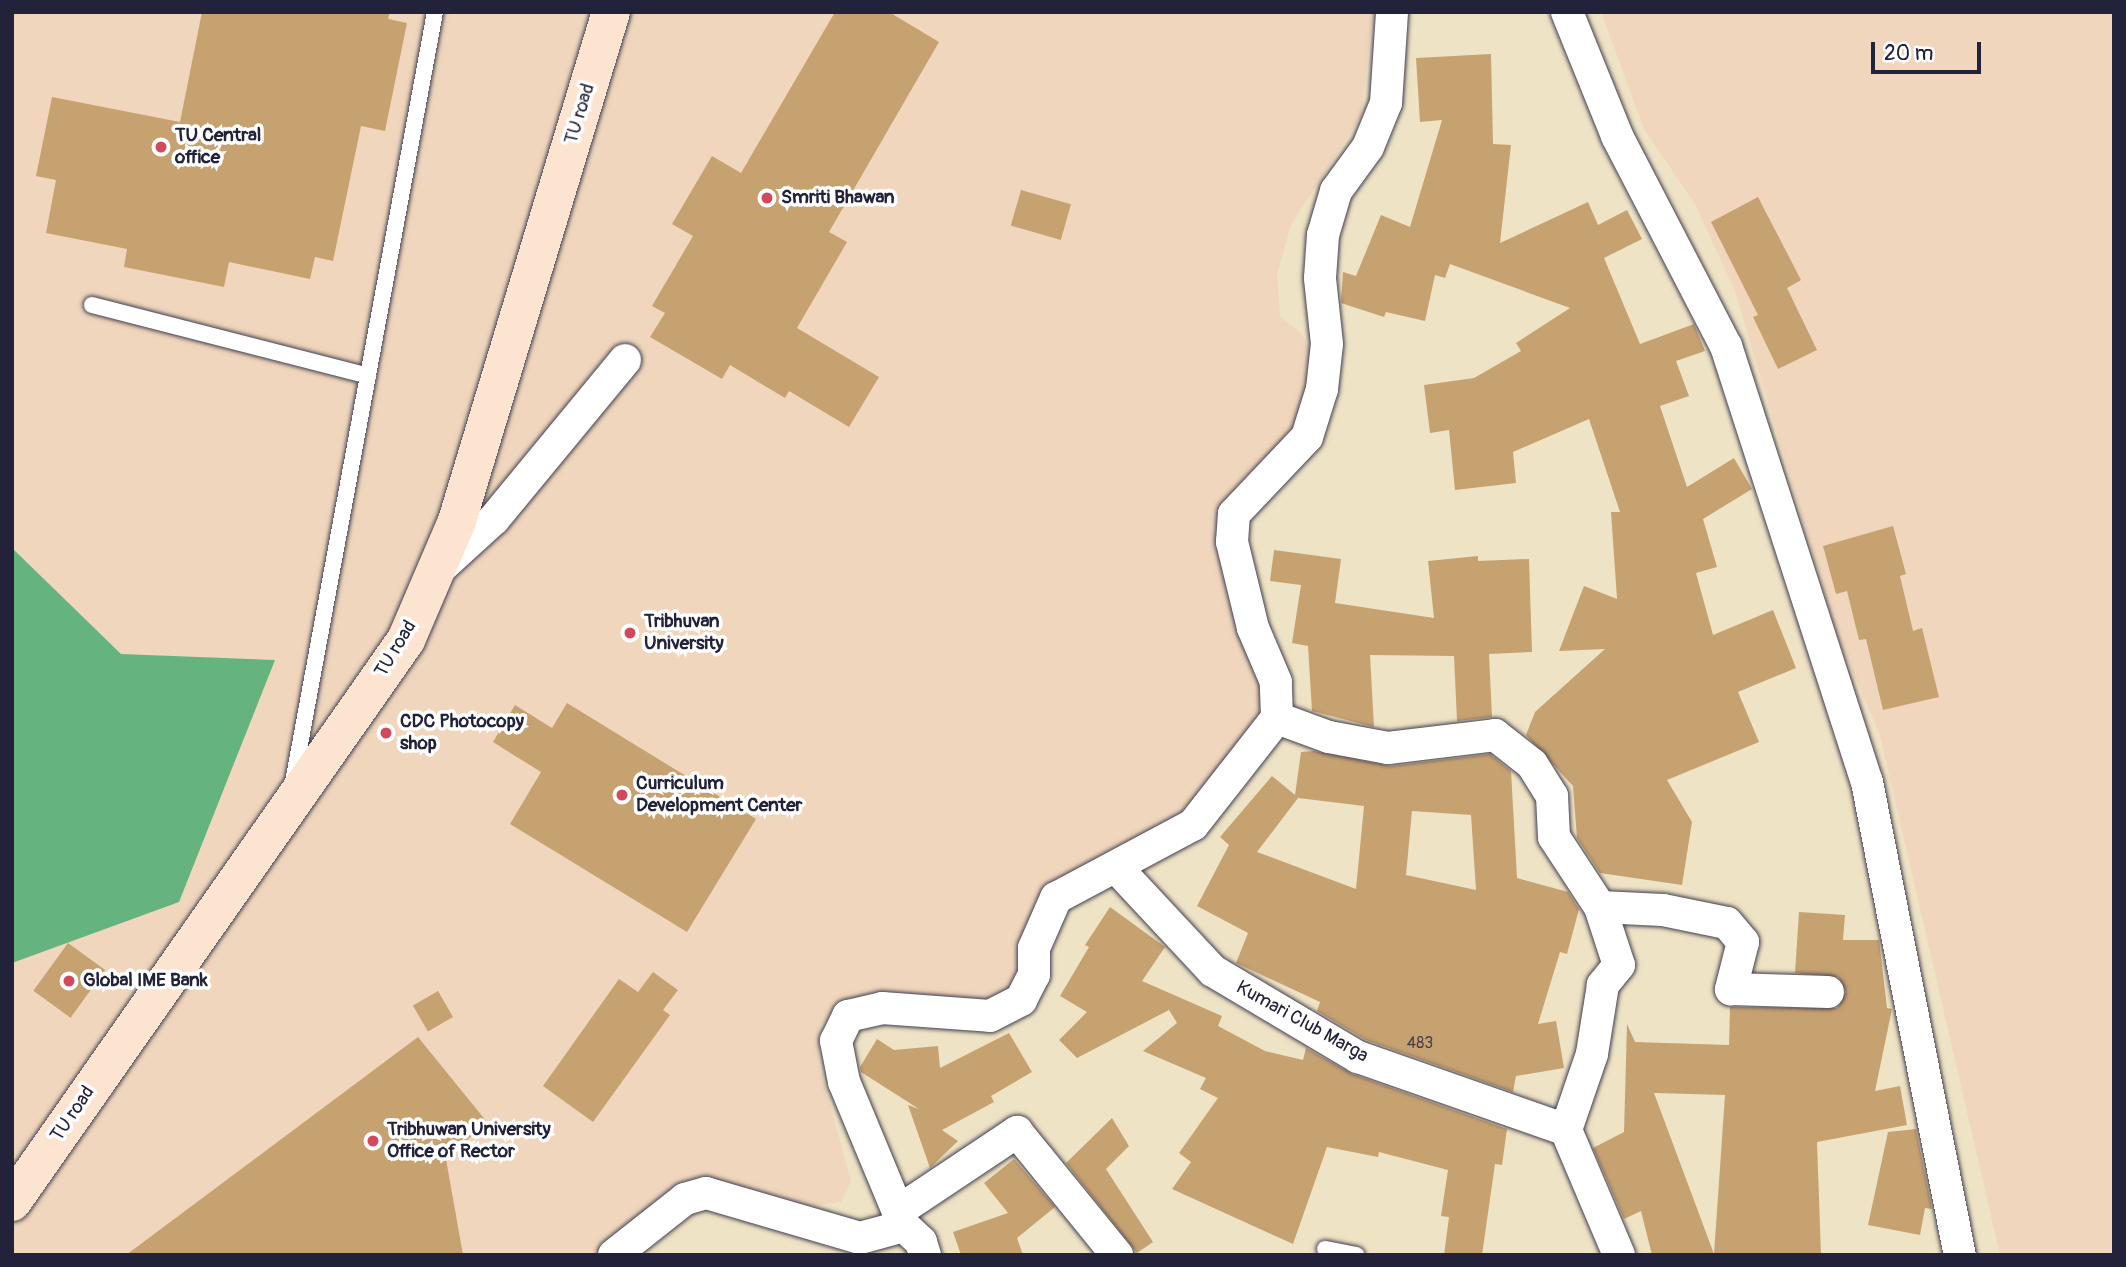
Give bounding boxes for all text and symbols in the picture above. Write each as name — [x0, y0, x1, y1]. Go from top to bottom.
scale bar — [1874, 28, 1984, 72]
text: 20 m — [1884, 40, 1933, 67]
street label: TU road — [560, 81, 600, 147]
place label: TU Central office — [175, 125, 261, 169]
marker: TU Central office — [153, 139, 169, 155]
place label: Smriti Bhawan — [781, 187, 895, 209]
marker: Smriti Bhawan — [759, 190, 775, 206]
place label: Tribhuvan University — [644, 611, 724, 655]
street label: TU road — [370, 617, 422, 681]
marker: Tribhuvan University — [622, 625, 638, 641]
place label: CDC Photocopy shop — [400, 711, 524, 755]
marker: CDC Photocopy shop — [378, 725, 394, 741]
place label: Curriculum Development Center — [636, 773, 802, 817]
marker: Curriculum Development Center — [614, 787, 630, 803]
place label: Global IME Bank — [83, 970, 208, 992]
marker: Global IME Bank — [61, 973, 77, 989]
street label: Kumari Club Marga — [1232, 976, 1372, 1068]
house number: 483 — [1407, 1033, 1433, 1053]
street label: TU road — [46, 1082, 100, 1146]
place label: Tribhuwan University Office of Rector — [387, 1119, 551, 1163]
marker: Tribhuwan University Office of Rector — [365, 1133, 381, 1149]

